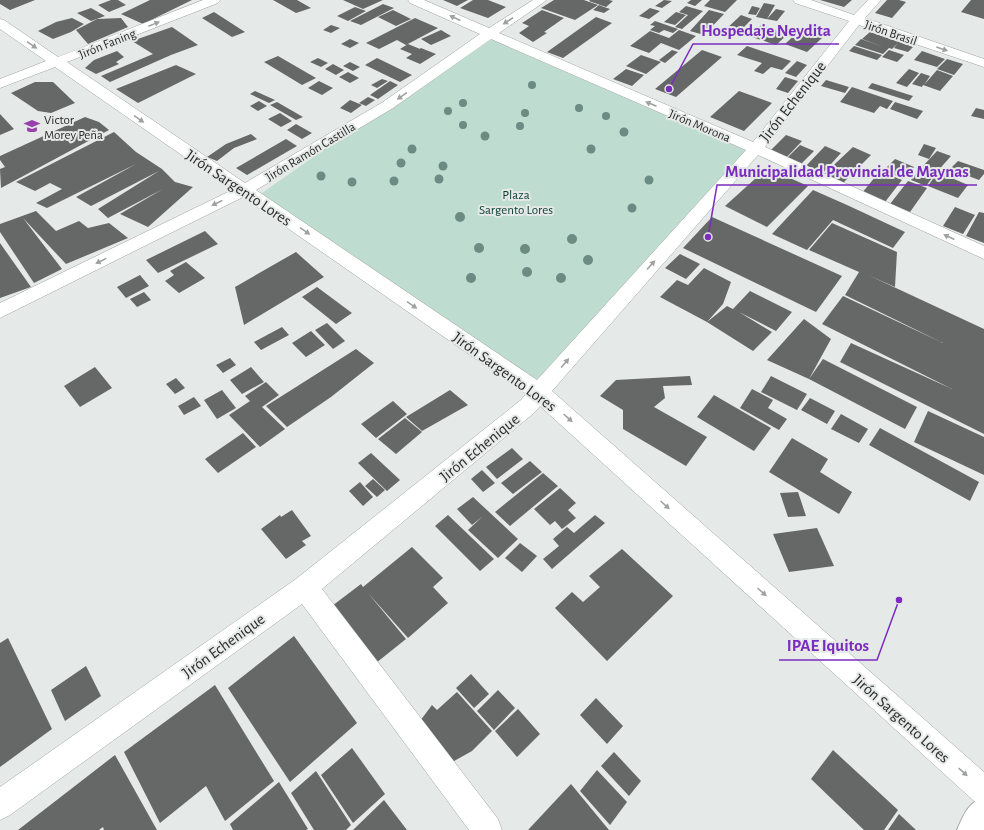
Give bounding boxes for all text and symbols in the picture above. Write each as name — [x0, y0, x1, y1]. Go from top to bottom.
one-way arrow — [450, 15, 461, 21]
callout: Hospedaje Neydita — [693, 15, 839, 44]
one-way arrow — [502, 18, 514, 25]
street label: Jirón Brasil — [863, 18, 918, 48]
one-way arrow — [148, 21, 160, 27]
text: Hospedaje Neydita — [701, 22, 831, 40]
street label: Jirón Faning — [77, 27, 139, 62]
one-way arrow — [27, 41, 37, 49]
one-way arrow — [936, 46, 948, 52]
street label: Jirón Echenique — [756, 58, 829, 145]
one-way arrow — [396, 92, 407, 100]
one-way arrow — [645, 101, 657, 107]
street label: Jirón Morona — [667, 108, 732, 145]
place label: Victor Morey Peña — [44, 114, 103, 142]
one-way arrow — [134, 115, 145, 123]
school or university icon: Victor Morey Peña — [23, 117, 41, 135]
street label: Jirón Ramón Castilla — [264, 120, 358, 184]
street label: Jirón Sargento Lores — [183, 147, 294, 229]
callout: Municipalidad Provincial de Maynas — [717, 156, 977, 185]
text: Municipalidad Provincial de Maynas — [725, 163, 969, 181]
park label: Plaza Sargento Lores — [479, 189, 553, 217]
one-way arrow — [211, 200, 223, 207]
one-way arrow — [299, 227, 310, 235]
one-way arrow — [943, 234, 954, 240]
one-way arrow — [95, 258, 106, 265]
one-way arrow — [646, 260, 656, 270]
one-way arrow — [407, 301, 417, 309]
street label: Jirón Sargento Lores — [450, 329, 559, 415]
one-way arrow — [560, 357, 569, 368]
street label: Jirón Echenique — [437, 411, 523, 485]
one-way arrow — [563, 413, 573, 423]
one-way arrow — [660, 500, 670, 509]
one-way arrow — [756, 587, 767, 596]
street label: Jirón Echenique — [179, 611, 268, 681]
callout: IPAE Iquitos — [779, 631, 877, 660]
text: IPAE Iquitos — [787, 637, 870, 654]
street label: Jirón Sargento Lores — [850, 671, 953, 766]
one-way arrow — [958, 767, 967, 776]

